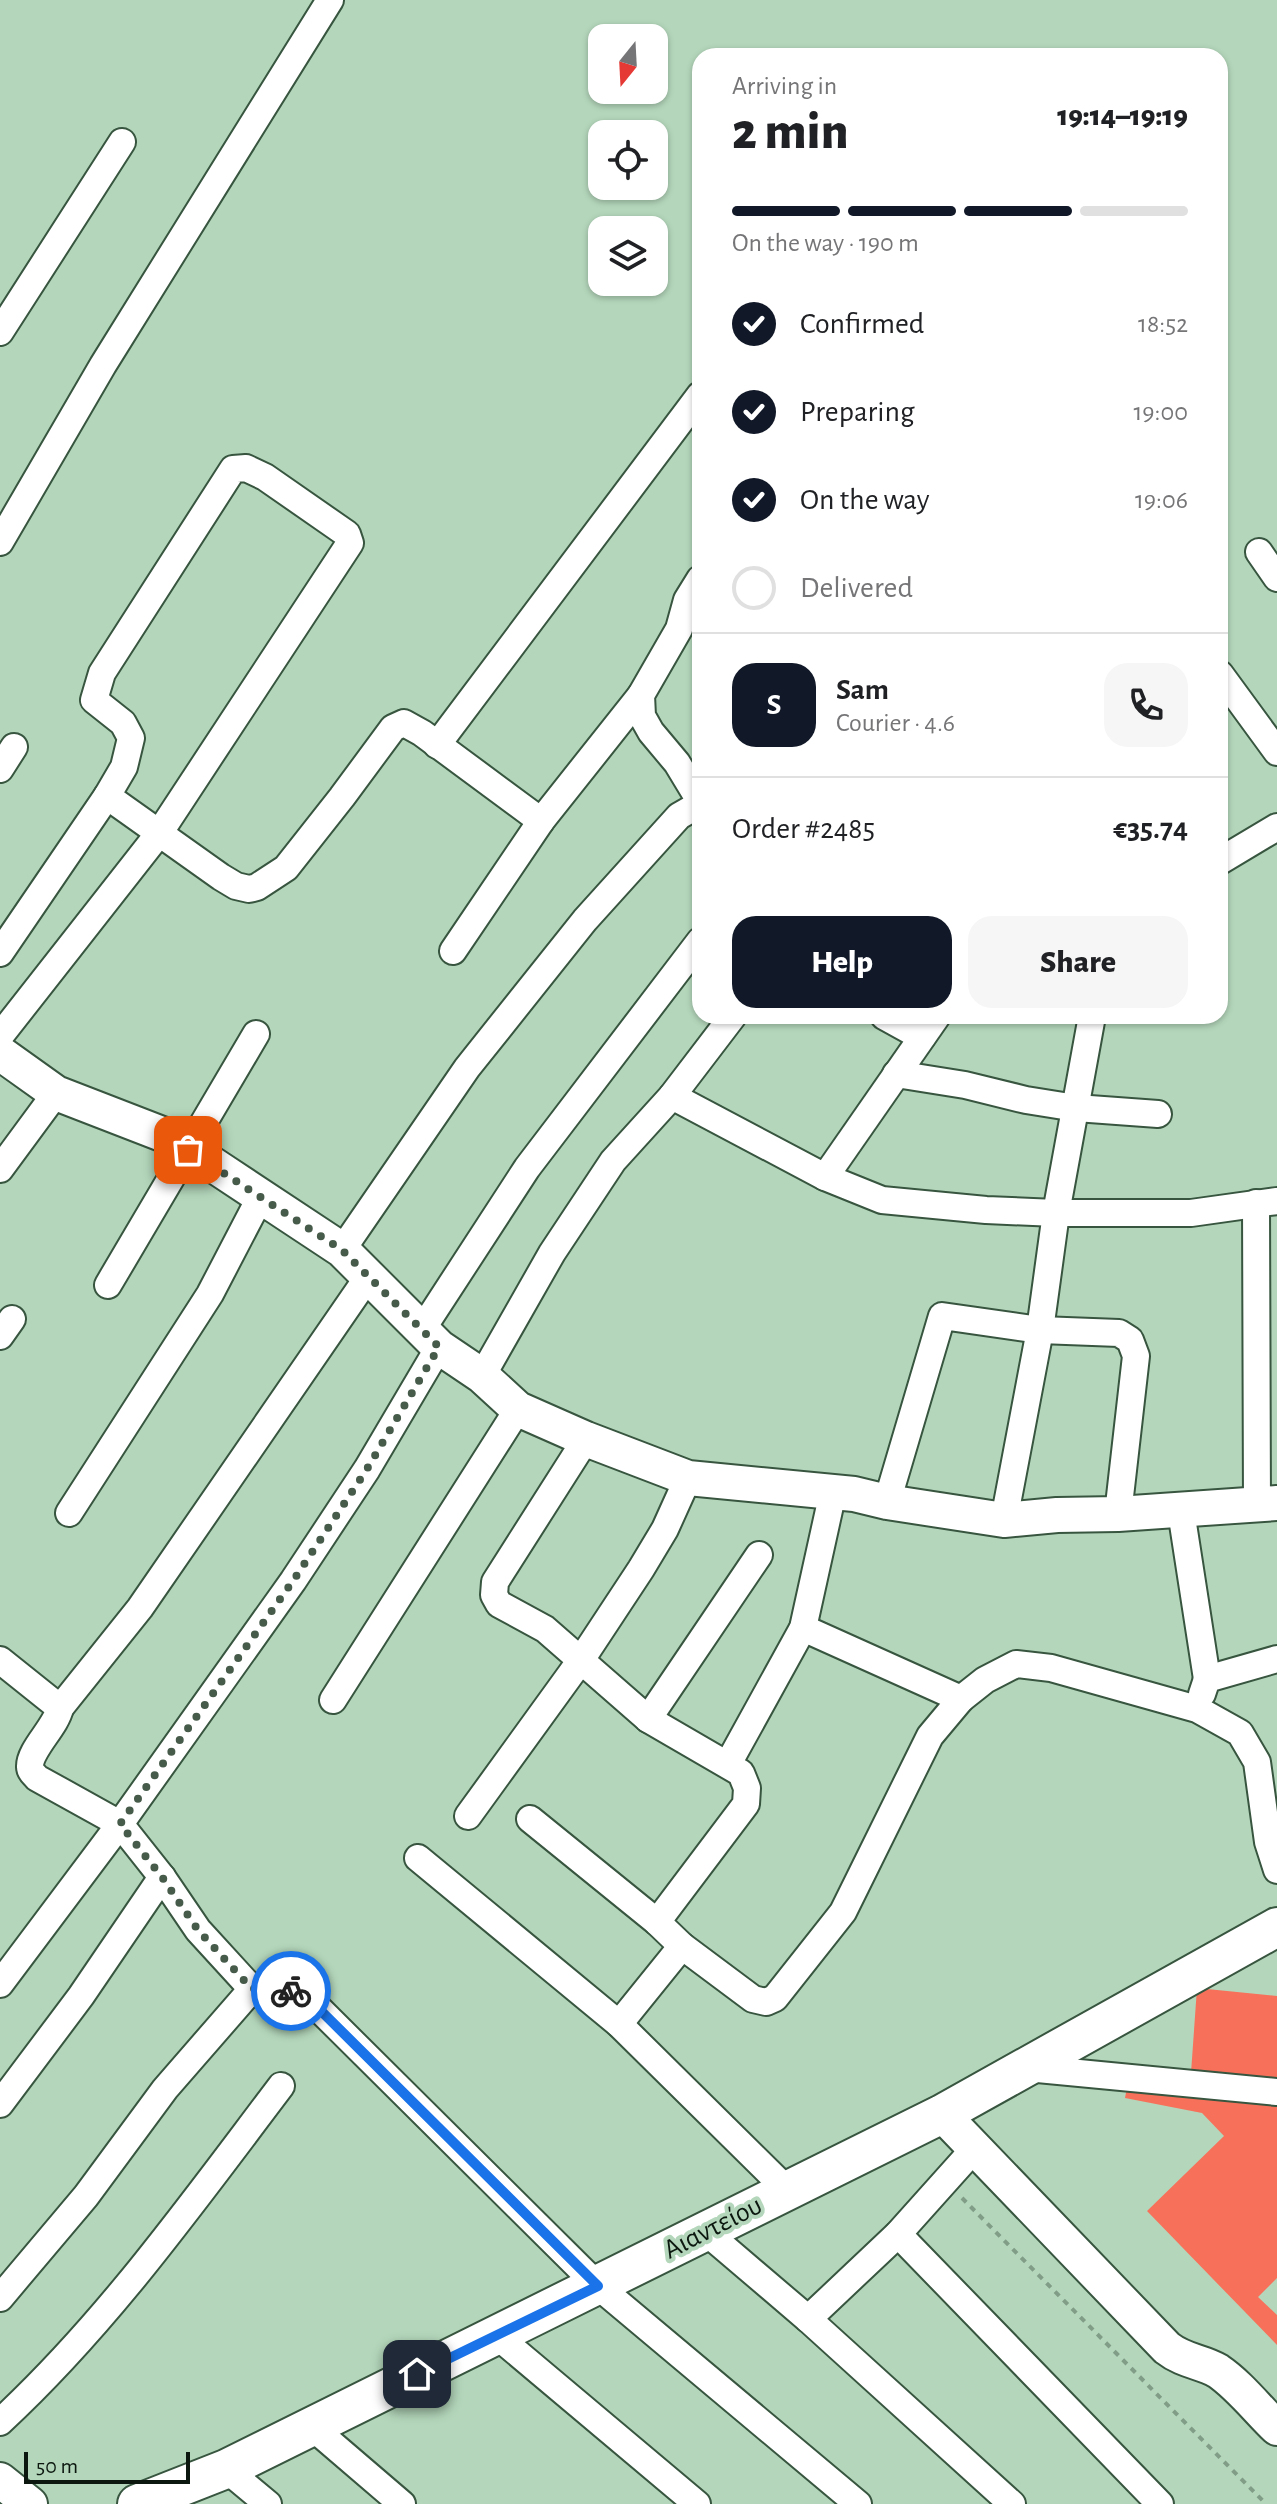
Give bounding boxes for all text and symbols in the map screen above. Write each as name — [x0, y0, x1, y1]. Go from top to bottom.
north arrow — [588, 24, 668, 104]
map controls — [588, 24, 668, 296]
text: Arriving in — [732, 73, 837, 99]
text: 19:14–19:19 — [1057, 101, 1188, 131]
text: 2 min — [732, 106, 848, 158]
button: locate — [588, 120, 668, 200]
button: layers — [588, 216, 668, 296]
text: On the way · 190 m — [732, 230, 919, 256]
icon: check — [732, 302, 776, 346]
text: Confirmed — [800, 309, 924, 339]
text: 18:52 — [1138, 311, 1188, 337]
icon: check — [732, 390, 776, 434]
text: Preparing — [800, 397, 915, 427]
text: 19:00 — [1133, 399, 1188, 425]
icon: check — [732, 478, 776, 522]
text: On the way — [800, 485, 929, 515]
text: 19:06 — [1135, 487, 1188, 513]
text: Delivered — [800, 573, 913, 603]
button: phone — [1104, 663, 1188, 747]
text: Sam — [836, 675, 889, 705]
text: S — [767, 690, 781, 720]
text: Courier · 4.6 — [836, 710, 955, 736]
text: Order #2485 — [732, 814, 875, 844]
text: €35.74 — [1113, 814, 1188, 844]
button: Help — [732, 916, 952, 1008]
button: Share — [968, 916, 1188, 1008]
pin — [154, 1116, 222, 1184]
icon: bag — [166, 1128, 210, 1172]
courier — [251, 1951, 331, 2031]
icon: bike — [269, 1969, 313, 2013]
street label: Αιαντείου — [659, 2191, 767, 2265]
pin — [383, 2340, 451, 2408]
icon: home — [395, 2352, 439, 2396]
scale bar — [24, 2448, 190, 2484]
text: 50 m — [36, 2455, 78, 2477]

